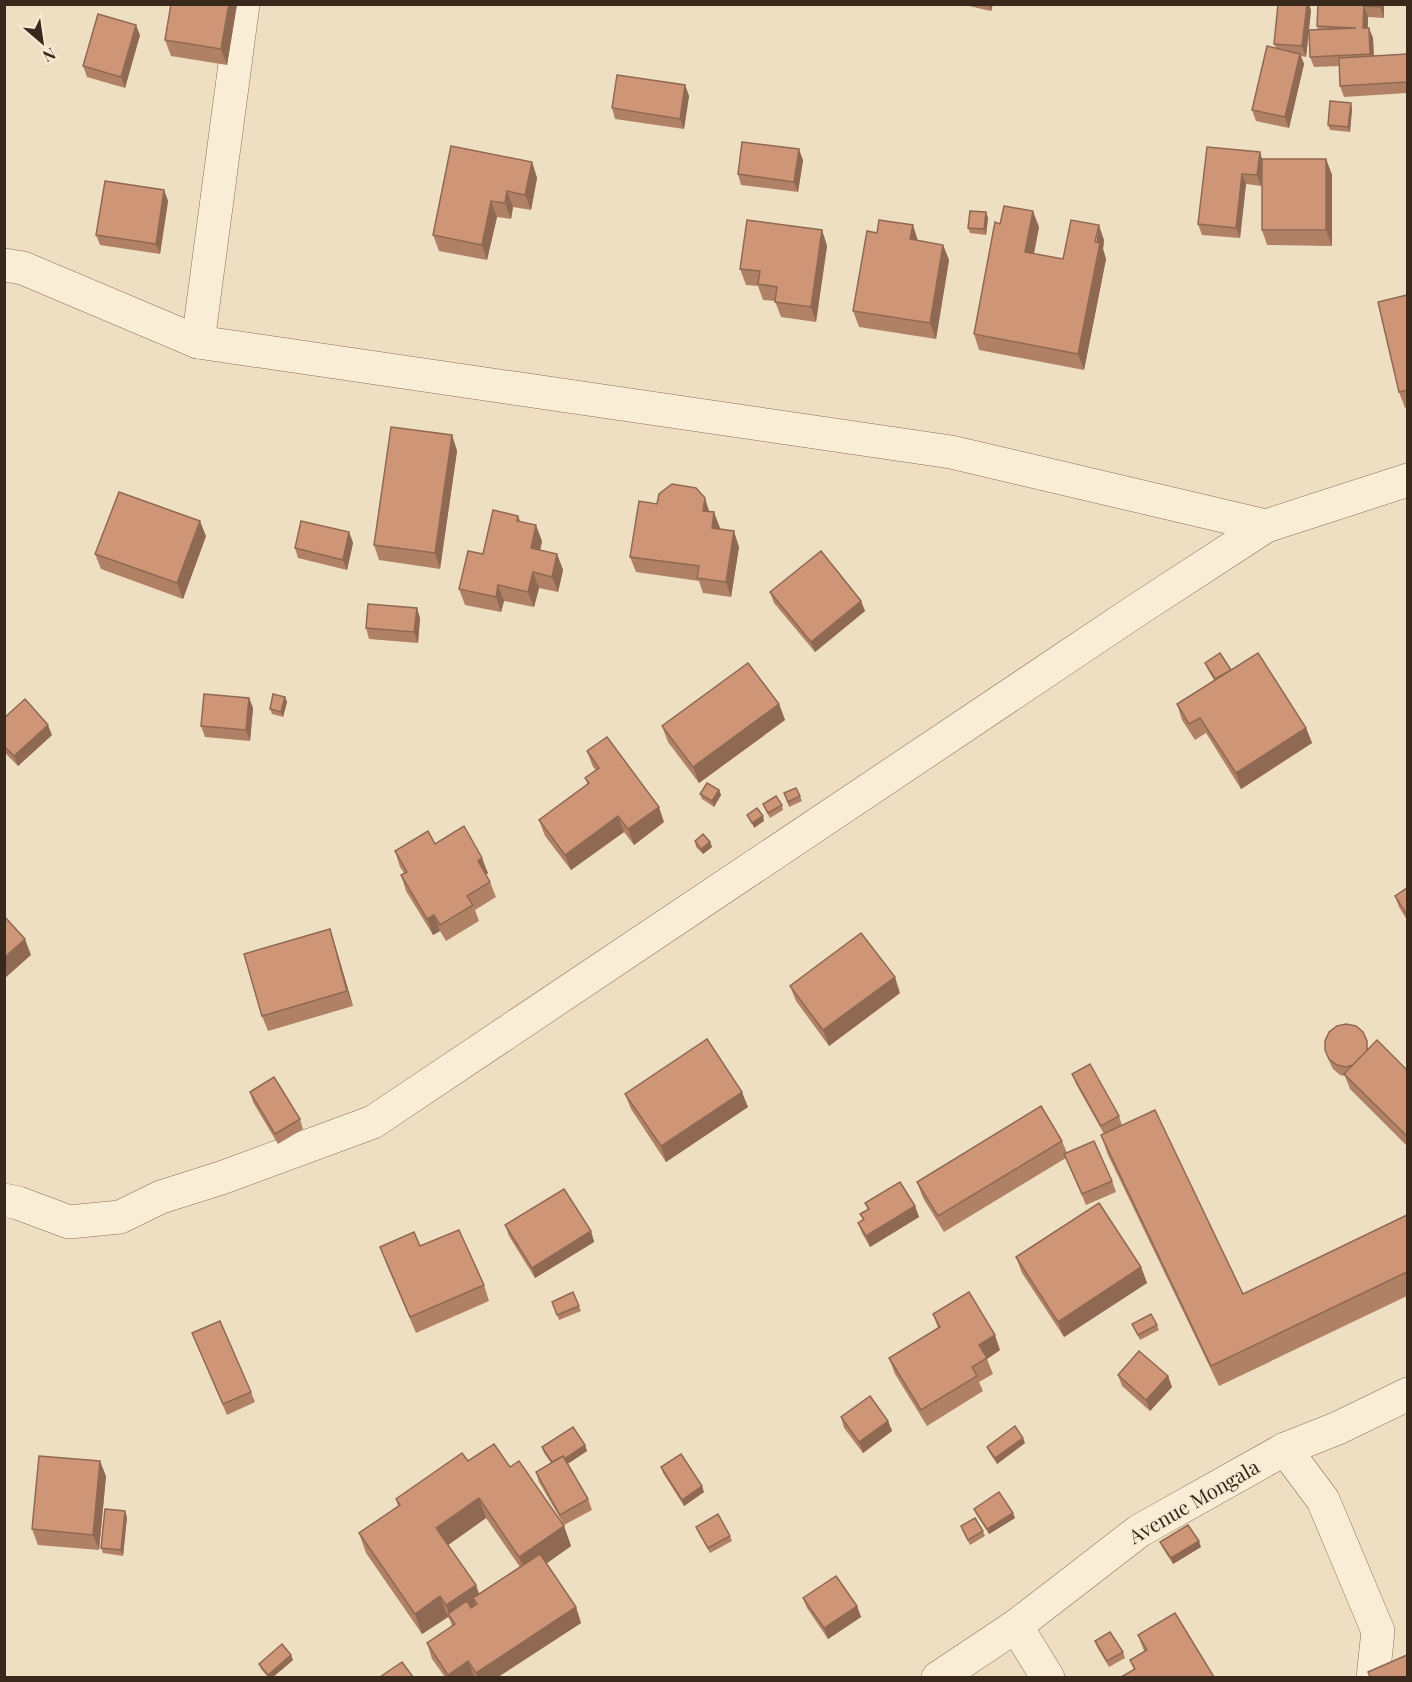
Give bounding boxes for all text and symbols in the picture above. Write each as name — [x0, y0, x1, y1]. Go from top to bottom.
north arrow — [12, 12, 72, 72]
text: N — [39, 44, 60, 68]
street label: Avenue Mongala — [1122, 1452, 1264, 1550]

